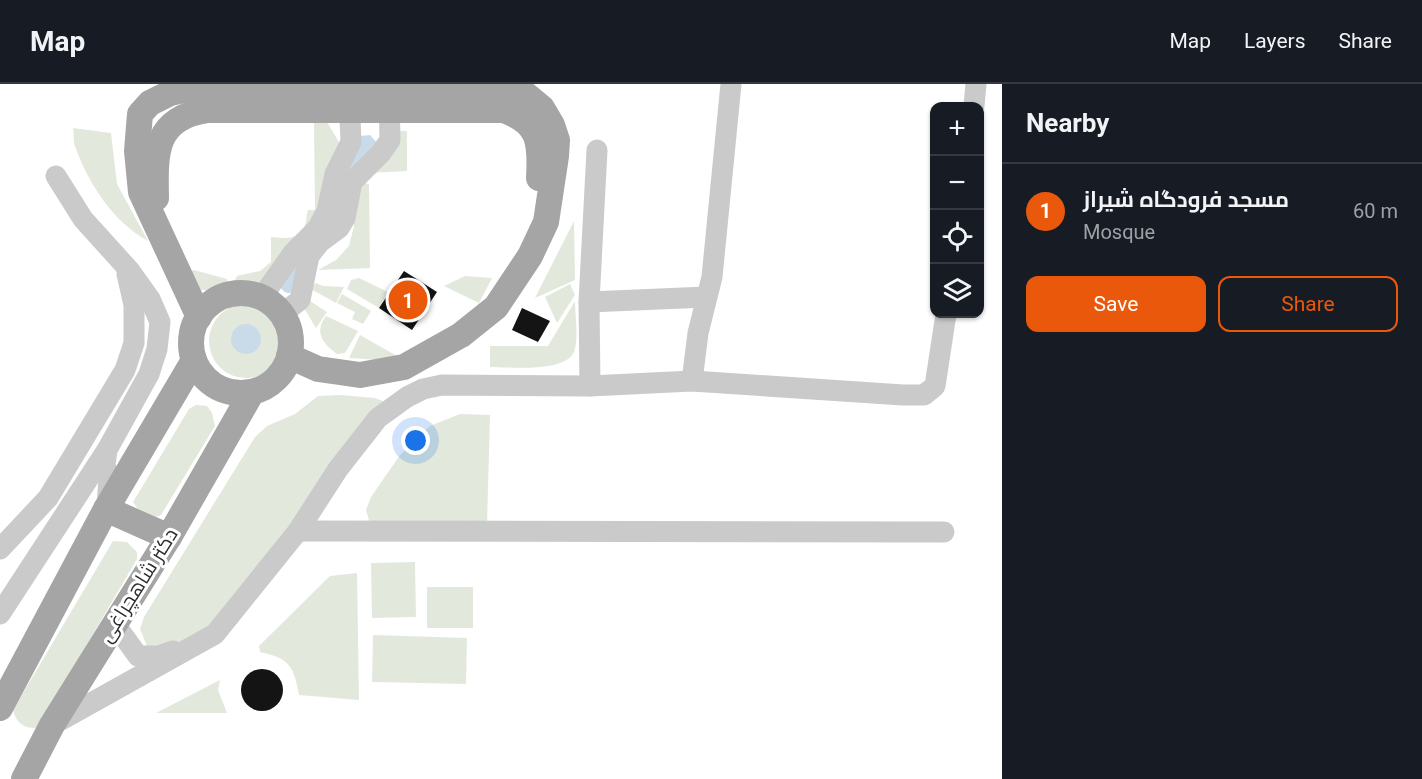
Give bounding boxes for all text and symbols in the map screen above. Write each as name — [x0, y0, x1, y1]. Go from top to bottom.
text: Map — [30, 25, 85, 58]
text: Map — [1169, 29, 1211, 53]
text: Layers — [1244, 29, 1305, 53]
text: Share — [1338, 29, 1392, 53]
map controls — [930, 102, 984, 318]
button: + — [930, 102, 984, 156]
text: Nearby — [1026, 108, 1109, 138]
button: − — [930, 156, 984, 210]
text: مسجد فرودگاه شیراز — [1083, 187, 1289, 212]
text: 1 — [1040, 199, 1051, 223]
text: 60 m — [1353, 199, 1398, 223]
button: locate — [930, 210, 984, 264]
text: Mosque — [1083, 220, 1155, 244]
button: layers — [930, 264, 984, 318]
button: Save — [1026, 276, 1206, 332]
button: Share — [1218, 276, 1398, 332]
pin: 1 — [388, 278, 428, 322]
your location — [401, 426, 430, 455]
street label: دکتر شاهچراغی — [93, 523, 184, 647]

